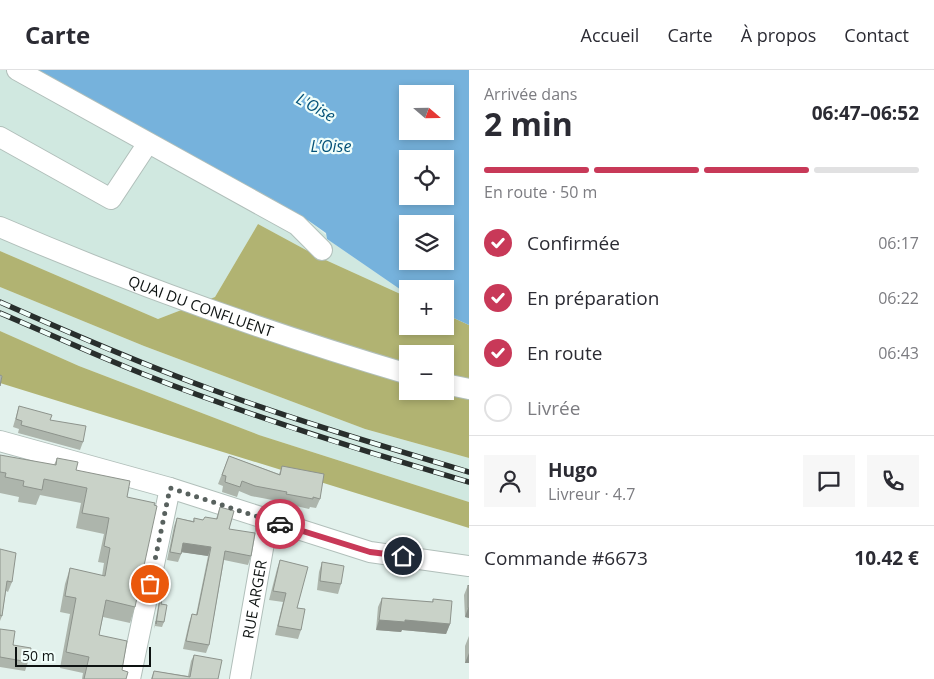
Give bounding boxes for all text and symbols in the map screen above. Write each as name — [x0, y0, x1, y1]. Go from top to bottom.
text: Carte — [25, 18, 90, 51]
text: Accueil — [581, 23, 639, 47]
text: Carte — [667, 23, 713, 47]
text: À propos — [741, 23, 816, 47]
text: Contact — [844, 23, 909, 47]
text: Arrivée dans — [484, 83, 577, 105]
north arrow — [399, 85, 454, 140]
map controls — [399, 85, 454, 400]
water label: L'Oise — [292, 87, 340, 127]
text: 06:47–06:52 — [812, 100, 919, 126]
text: 2 min — [484, 102, 573, 145]
water label: L’Oise — [311, 135, 351, 157]
button: locate — [399, 150, 454, 205]
text: En route · 50 m — [484, 181, 597, 203]
button: layers — [399, 215, 454, 270]
icon: check — [484, 229, 512, 257]
text: Confirmée — [527, 230, 620, 256]
text: 06:17 — [878, 232, 919, 254]
street label: QUAI DU CONFLUENT — [126, 270, 277, 341]
button: + — [399, 280, 454, 335]
icon: check — [484, 284, 512, 312]
text: En préparation — [527, 285, 659, 311]
text: 06:22 — [878, 287, 919, 309]
icon: check — [484, 339, 512, 367]
text: En route — [527, 340, 602, 366]
text: 06:43 — [878, 342, 919, 364]
button: − — [399, 345, 454, 400]
text: Livrée — [527, 395, 580, 421]
button: person — [484, 455, 536, 507]
button: chat — [803, 455, 855, 507]
button: phone — [867, 455, 919, 507]
text: Hugo — [548, 457, 598, 483]
text: Livreur · 4.7 — [548, 483, 635, 505]
courier — [255, 499, 305, 549]
icon: car — [266, 510, 294, 538]
pin — [382, 535, 424, 577]
icon: home — [389, 542, 417, 570]
text: Commande #6673 — [484, 545, 648, 571]
text: 10.42 € — [854, 545, 919, 571]
street label: RUE ARGER — [237, 558, 271, 640]
pin — [129, 563, 171, 605]
icon: bag — [136, 570, 164, 598]
scale bar — [15, 644, 151, 667]
text: 50 m — [22, 646, 55, 665]

